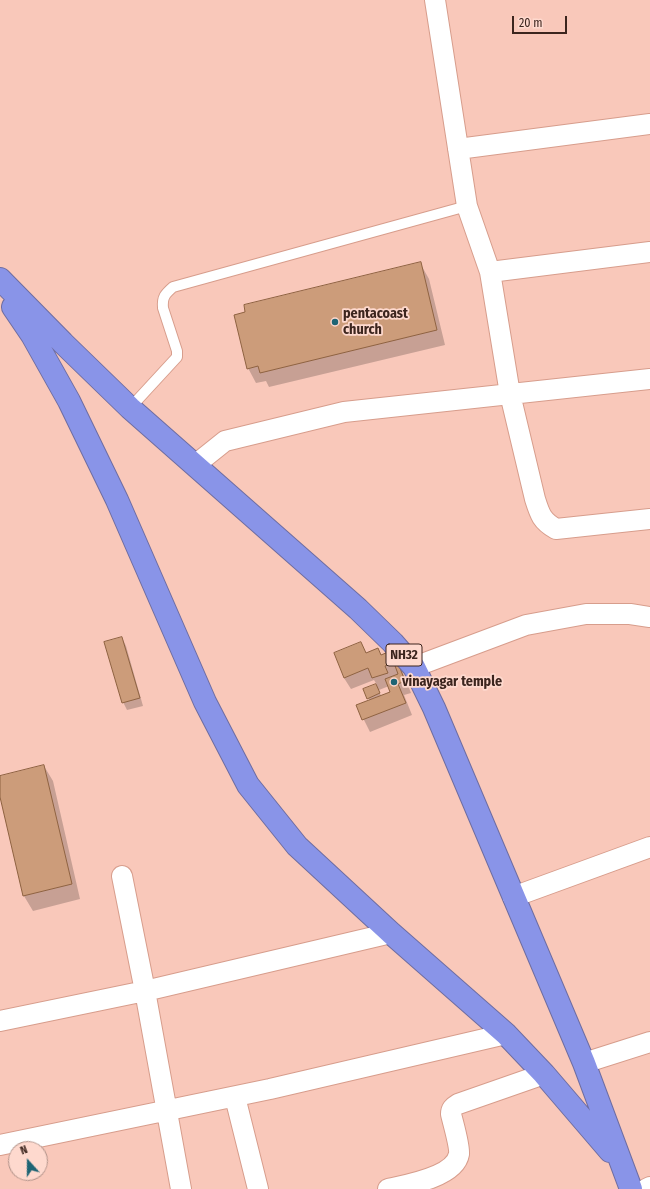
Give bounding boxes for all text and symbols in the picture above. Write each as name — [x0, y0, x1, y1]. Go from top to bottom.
scale bar — [514, 8, 569, 34]
text: 20 m — [519, 16, 543, 30]
place label: pentacoast church — [343, 306, 408, 338]
marker: pentacoast church — [330, 317, 340, 327]
road number: NH32 — [386, 644, 422, 666]
place label: vinayagar temple — [402, 674, 502, 690]
marker: vinayagar temple — [389, 677, 399, 687]
north arrow — [8, 1141, 48, 1181]
text: N — [18, 1143, 29, 1158]

